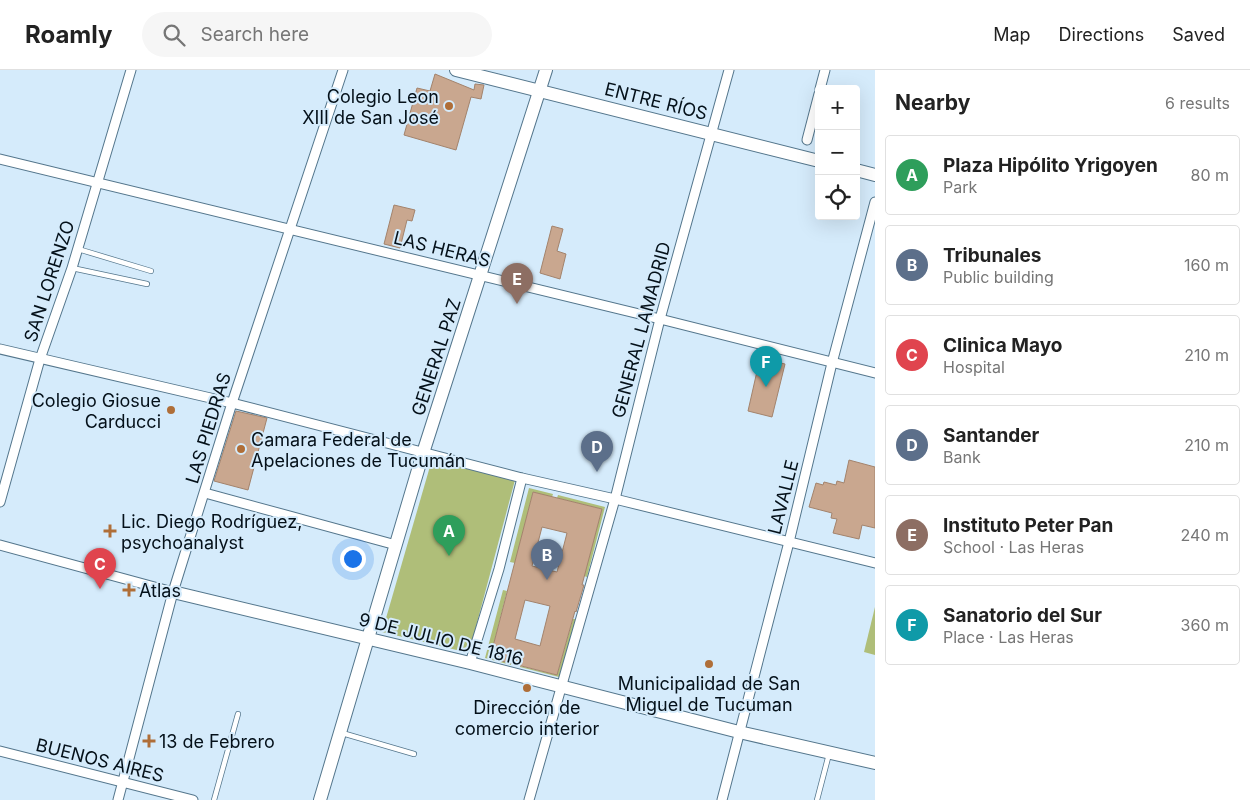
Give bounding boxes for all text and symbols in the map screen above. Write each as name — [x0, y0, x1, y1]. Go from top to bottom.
search box — [142, 12, 492, 57]
text: Roamly — [25, 20, 112, 49]
icon: search — [160, 21, 188, 49]
text: Search here — [200, 23, 309, 46]
text: Map — [993, 24, 1031, 45]
text: Directions — [1059, 24, 1144, 45]
text: Saved — [1172, 24, 1225, 45]
street label: ENTRE RÍOS — [602, 77, 710, 124]
map controls — [815, 85, 860, 220]
button: + — [815, 85, 860, 130]
place label: Colegio Leon XIII de San José — [302, 86, 439, 128]
text: Nearby — [895, 90, 970, 115]
text: 6 results — [1165, 93, 1230, 113]
marker: Colegio Leon XIII de San José — [443, 100, 455, 112]
button: − — [815, 130, 860, 175]
text: Plaza Hipólito Yrigoyen — [943, 154, 1158, 177]
text: A — [906, 165, 918, 185]
text: 80 m — [1190, 165, 1229, 185]
button: locate — [815, 175, 860, 220]
text: Park — [943, 177, 977, 197]
street label: SAN LORENZO — [19, 218, 79, 344]
street label: LAS HERAS — [391, 227, 493, 271]
street label: GENERAL LAMADRID — [607, 240, 675, 420]
text: Tribunales — [943, 244, 1041, 267]
text: B — [907, 255, 917, 275]
text: 160 m — [1184, 255, 1229, 275]
pin: E — [501, 263, 533, 304]
text: Public building — [943, 267, 1054, 287]
street label: GENERAL PAZ — [407, 296, 465, 418]
text: Clinica Mayo — [943, 334, 1062, 357]
text: C — [906, 345, 918, 365]
text: 210 m — [1184, 345, 1229, 365]
pin: F — [750, 346, 782, 387]
text: Hospital — [943, 357, 1005, 377]
street label: LAS PIEDRAS — [181, 370, 235, 486]
place label: Colegio Giosue Carducci — [32, 390, 161, 432]
marker: Colegio Giosue Carducci — [165, 404, 177, 416]
text: Santander — [943, 424, 1039, 447]
place label: Camara Federal de Apelaciones de Tucumán — [251, 429, 465, 471]
pin: D — [581, 431, 613, 472]
text: D — [906, 435, 918, 455]
text: 210 m — [1184, 435, 1229, 455]
marker: Camara Federal de Apelaciones de Tucumán — [235, 443, 247, 455]
text: Bank — [943, 447, 981, 467]
street label: LAVALLE — [764, 458, 802, 536]
place label: Lic. Diego Rodríguez, psychoanalyst — [121, 511, 302, 553]
text: Instituto Peter Pan — [943, 514, 1113, 537]
pin: A — [433, 515, 465, 556]
marker: Lic. Diego Rodríguez, psychoanalyst — [103, 524, 117, 538]
text: E — [907, 525, 917, 545]
text: 240 m — [1181, 525, 1229, 545]
text: School · Las Heras — [943, 537, 1084, 557]
pin: B — [531, 539, 563, 580]
your location — [340, 546, 366, 572]
pin: C — [84, 548, 116, 589]
place label: Atlas — [139, 580, 181, 601]
marker: Atlas — [123, 584, 135, 596]
text: Sanatorio del Sur — [943, 604, 1102, 627]
street label: 9 DE JULIO DE 1816 — [357, 608, 525, 670]
text: F — [907, 615, 917, 635]
text: 360 m — [1181, 615, 1229, 635]
text: Place · Las Heras — [943, 627, 1074, 647]
marker: Municipalidad de San Miguel de Tucuman — [703, 658, 715, 670]
place label: Municipalidad de San Miguel de Tucuman — [618, 673, 800, 715]
marker: Dirección de comercio interior — [521, 682, 533, 694]
place label: Dirección de comercio interior — [455, 697, 599, 739]
place label: 13 de Febrero — [159, 731, 275, 752]
street label: BUENOS AIRES — [34, 734, 166, 786]
marker: 13 de Febrero — [143, 735, 155, 747]

